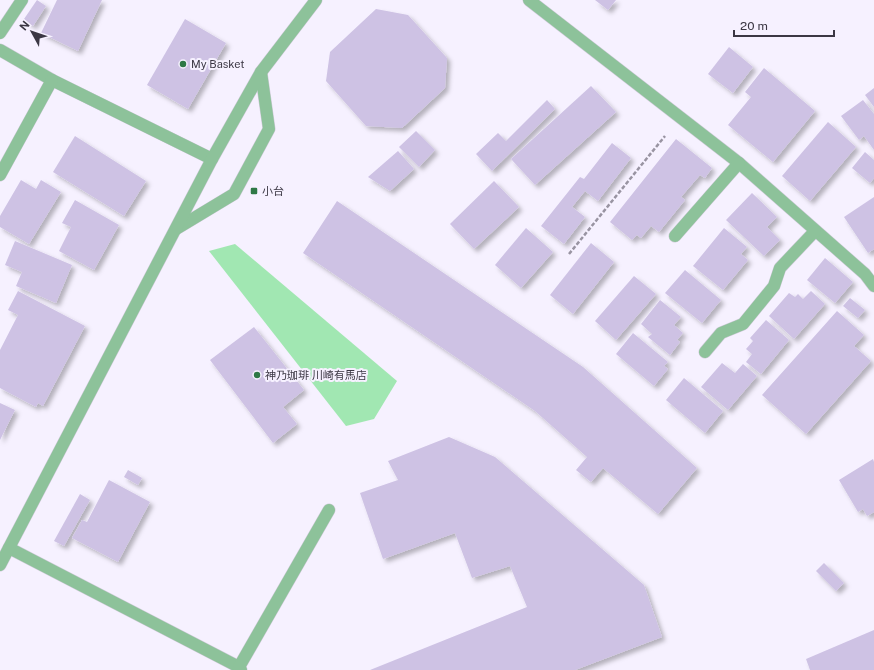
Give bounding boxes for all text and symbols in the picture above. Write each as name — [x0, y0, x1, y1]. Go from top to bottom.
north arrow — [12, 12, 52, 52]
scale bar — [734, 12, 834, 38]
text: N — [17, 18, 32, 33]
text: 20 m — [740, 19, 768, 33]
place label: My Basket — [191, 58, 244, 70]
marker: My Basket — [178, 59, 188, 69]
place label: 小台 — [262, 185, 284, 197]
marker: 小台 — [249, 186, 259, 196]
place label: 神乃珈琲 川崎有馬店 — [265, 369, 367, 381]
marker: 神乃珈琲 川崎有馬店 — [252, 370, 262, 380]

